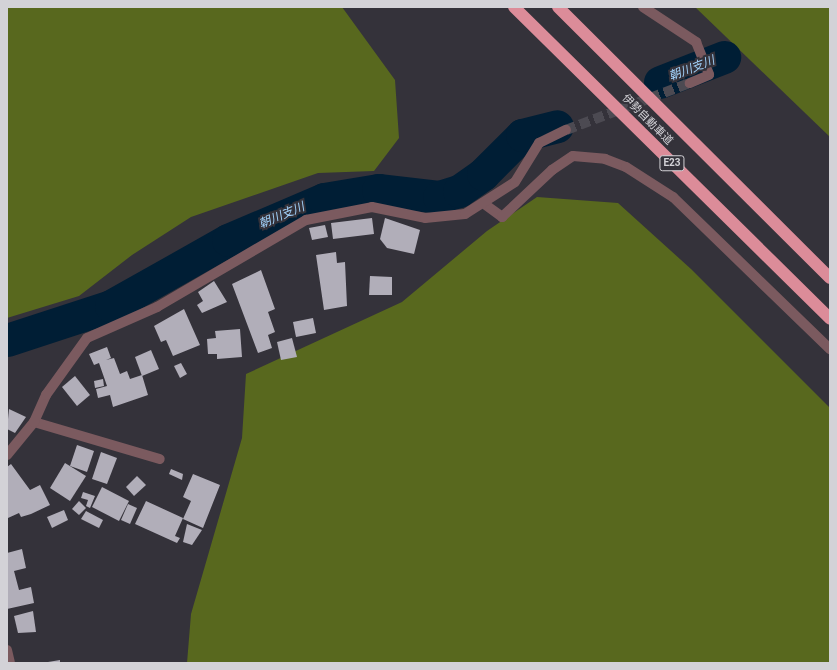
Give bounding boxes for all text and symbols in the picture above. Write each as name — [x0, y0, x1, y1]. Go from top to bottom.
water label: 朝川支川 — [667, 54, 717, 84]
street label: 伊勢自動車道 — [619, 92, 675, 148]
road number: E23 — [659, 155, 685, 171]
water label: 朝川支川 — [257, 200, 307, 232]

